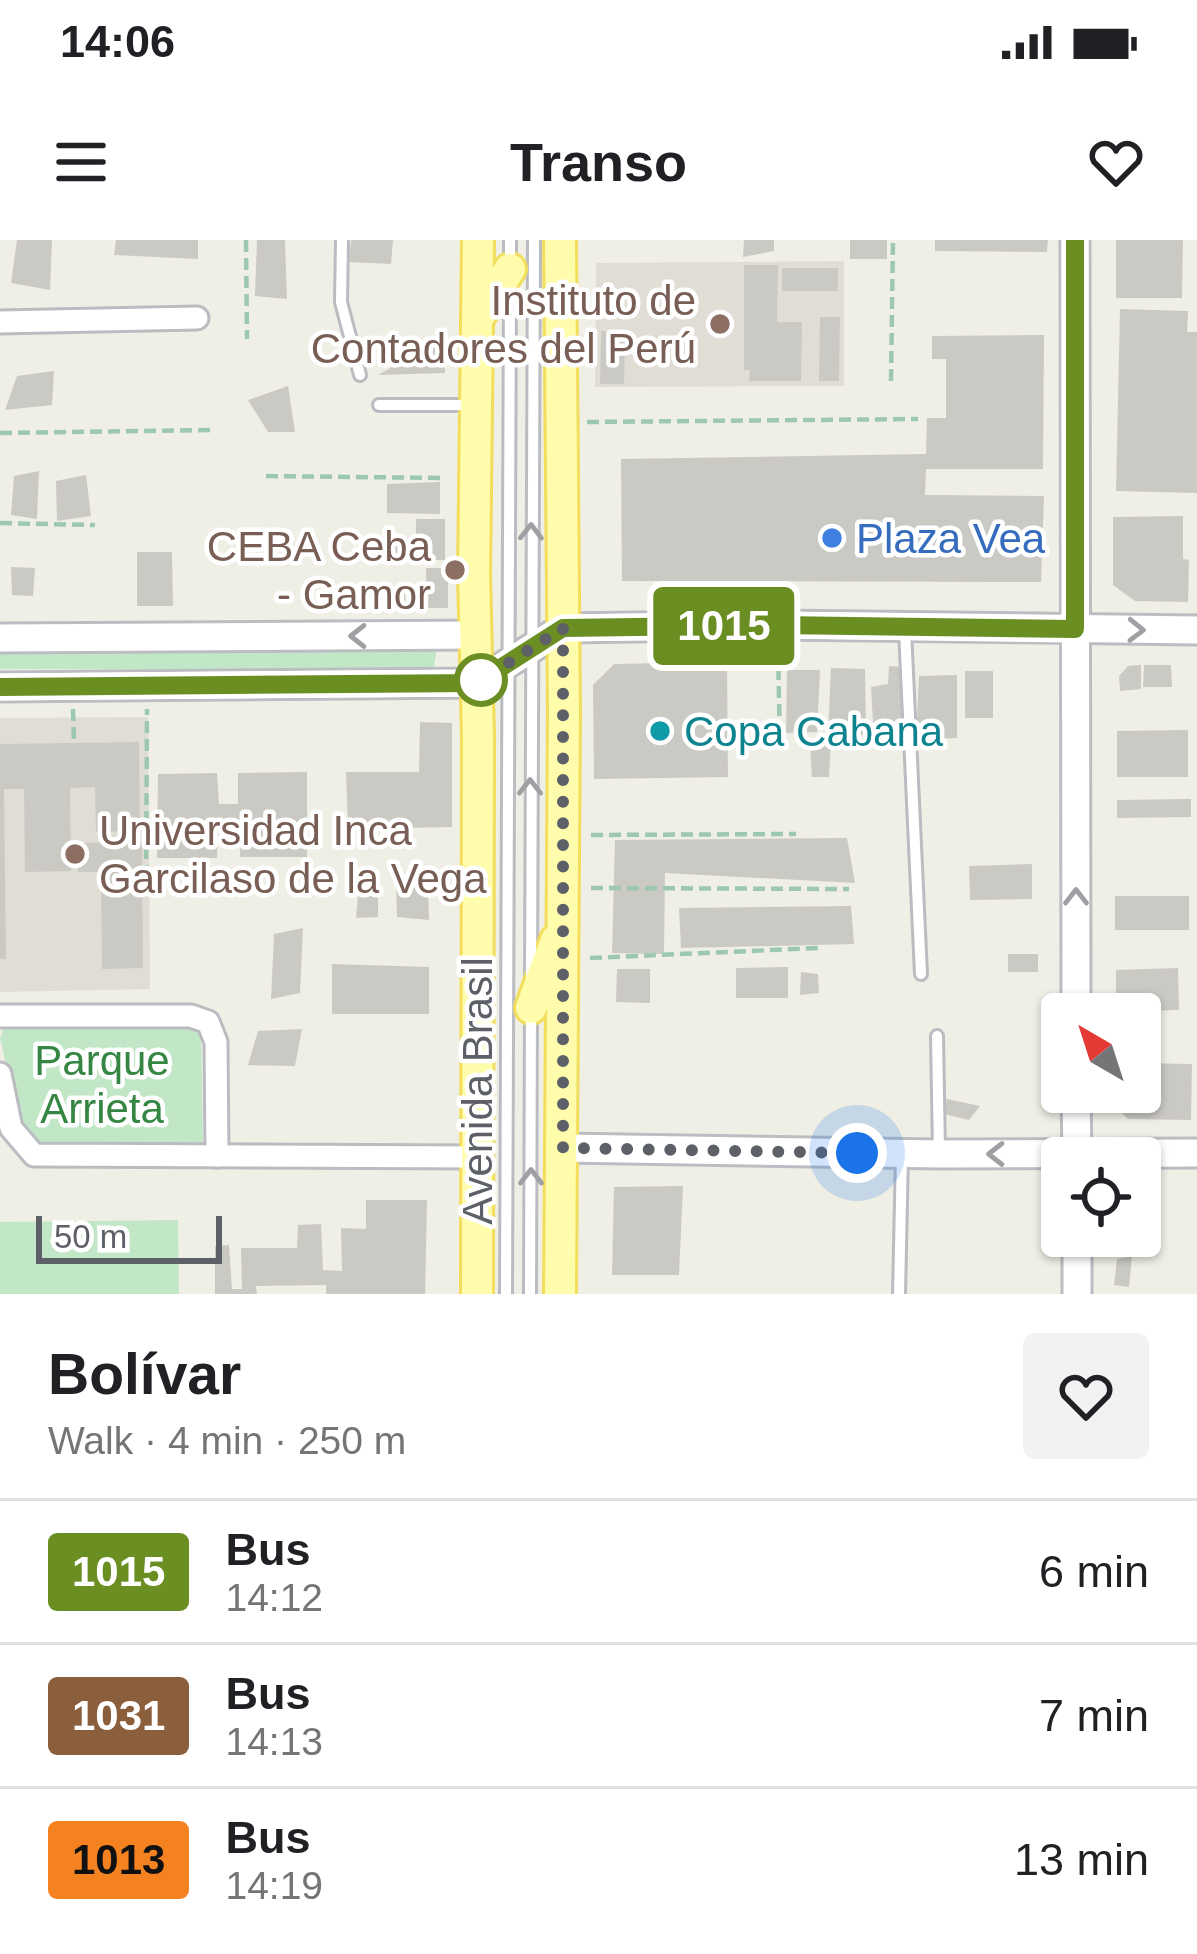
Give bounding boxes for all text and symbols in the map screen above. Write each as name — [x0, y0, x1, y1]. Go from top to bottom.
text: 14:06 — [60, 16, 175, 67]
icon: menu — [48, 129, 114, 195]
icon: heart — [1083, 129, 1149, 195]
text: Transo — [510, 132, 687, 192]
place label: Instituto de Contadores del Perú — [311, 277, 696, 372]
marker: Instituto de Contadores del Perú — [707, 311, 733, 337]
place label: Plaza Vea — [856, 515, 1046, 562]
one-way arrow — [518, 522, 544, 540]
place label: CEBA Ceba - Gamor — [207, 523, 432, 618]
marker: Plaza Vea — [819, 525, 845, 551]
marker: CEBA Ceba - Gamor — [442, 557, 468, 583]
line badge: 1015 — [640, 587, 808, 665]
text: 1015 — [677, 602, 771, 649]
one-way arrow — [1127, 616, 1146, 642]
one-way arrow — [348, 623, 366, 649]
unlabelled marker — [456, 655, 506, 705]
place label: Copa Cabana — [684, 708, 944, 755]
marker: Copa Cabana — [647, 718, 673, 744]
one-way arrow — [517, 777, 543, 795]
place label: Universidad Inca Garcilaso de la Vega — [99, 807, 487, 902]
marker: Universidad Inca Garcilaso de la Vega — [62, 841, 88, 867]
one-way arrow — [1063, 887, 1089, 905]
street label: Avenida Brasil — [454, 957, 501, 1225]
north arrow — [1041, 993, 1161, 1113]
map controls — [1041, 993, 1161, 1257]
park label: Parque Arrieta — [34, 1037, 170, 1132]
your location — [827, 1123, 887, 1183]
button: locate — [1041, 1137, 1161, 1257]
one-way arrow — [986, 1141, 1004, 1167]
one-way arrow — [517, 1167, 543, 1186]
scale bar — [36, 1210, 222, 1263]
text: 50 m — [54, 1218, 127, 1255]
button: heart — [1023, 1333, 1149, 1459]
text: Bolívar — [48, 1342, 241, 1406]
text: Walk · 4 min · 250 m — [48, 1419, 406, 1462]
text: Bus — [225, 1524, 310, 1575]
text: 6 min — [1039, 1546, 1149, 1597]
text: 1015 — [72, 1548, 165, 1595]
text: 14:12 — [225, 1576, 323, 1619]
text: Bus — [225, 1668, 310, 1719]
text: 7 min — [1039, 1690, 1149, 1741]
text: 1031 — [72, 1692, 165, 1739]
text: 14:13 — [225, 1720, 323, 1763]
text: Bus — [225, 1812, 310, 1863]
text: 13 min — [1014, 1834, 1149, 1885]
text: 1013 — [72, 1836, 165, 1883]
text: 14:19 — [225, 1864, 323, 1907]

